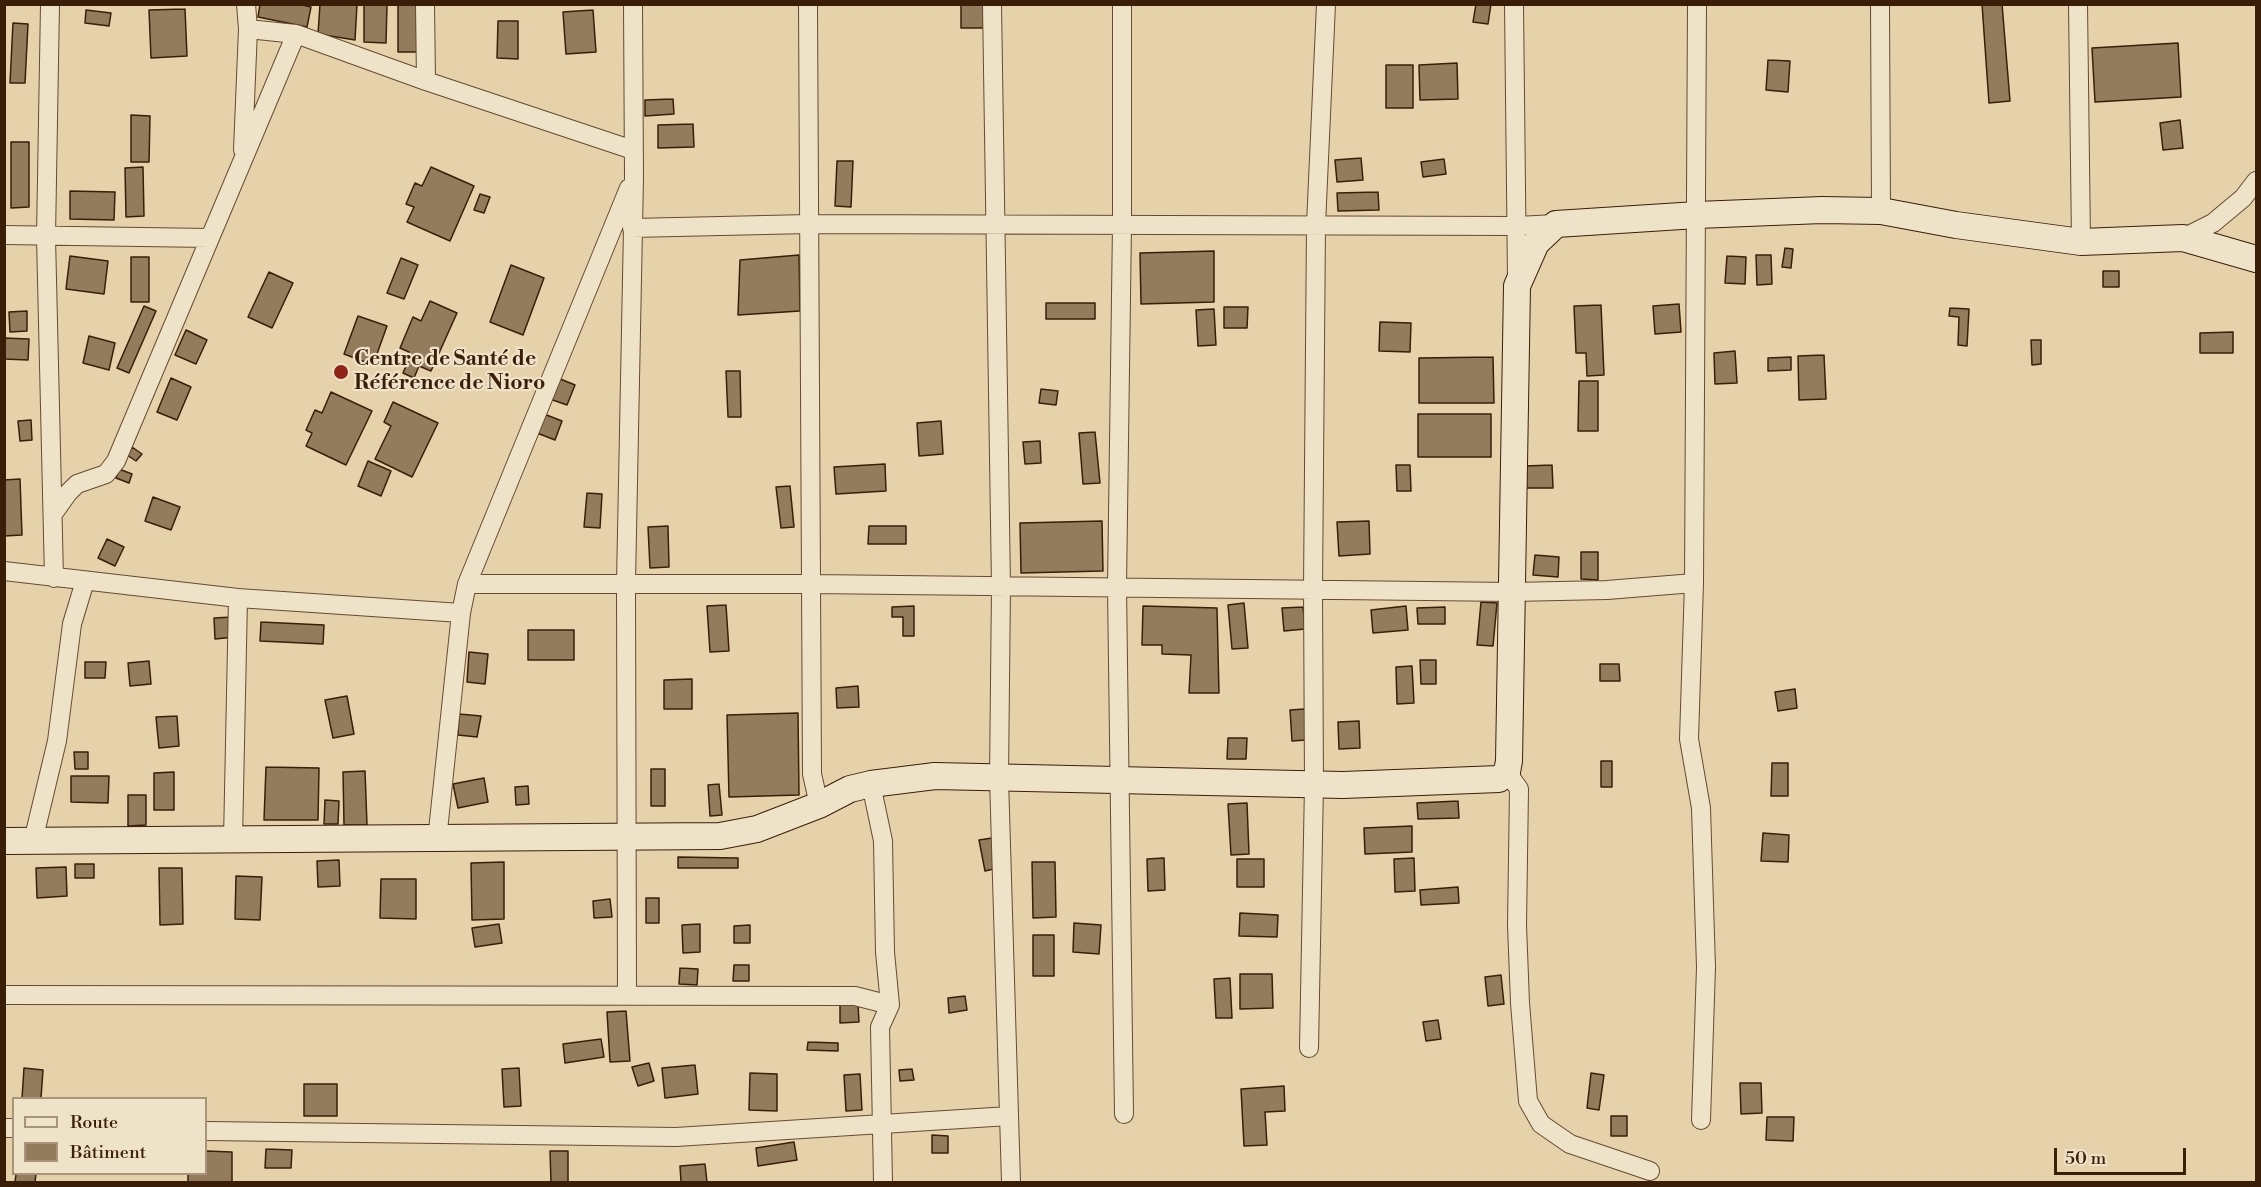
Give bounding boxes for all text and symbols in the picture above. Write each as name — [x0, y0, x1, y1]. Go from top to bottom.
place label: Centre de Santé de Référence de Nioro — [354, 347, 545, 397]
marker: Centre de Santé de Référence de Nioro — [332, 363, 350, 381]
legend — [12, 1097, 207, 1175]
text: Route — [70, 1111, 118, 1134]
scale bar — [2057, 1136, 2189, 1174]
text: Bâtiment — [70, 1141, 146, 1164]
text: 50 m — [2065, 1147, 2106, 1170]

